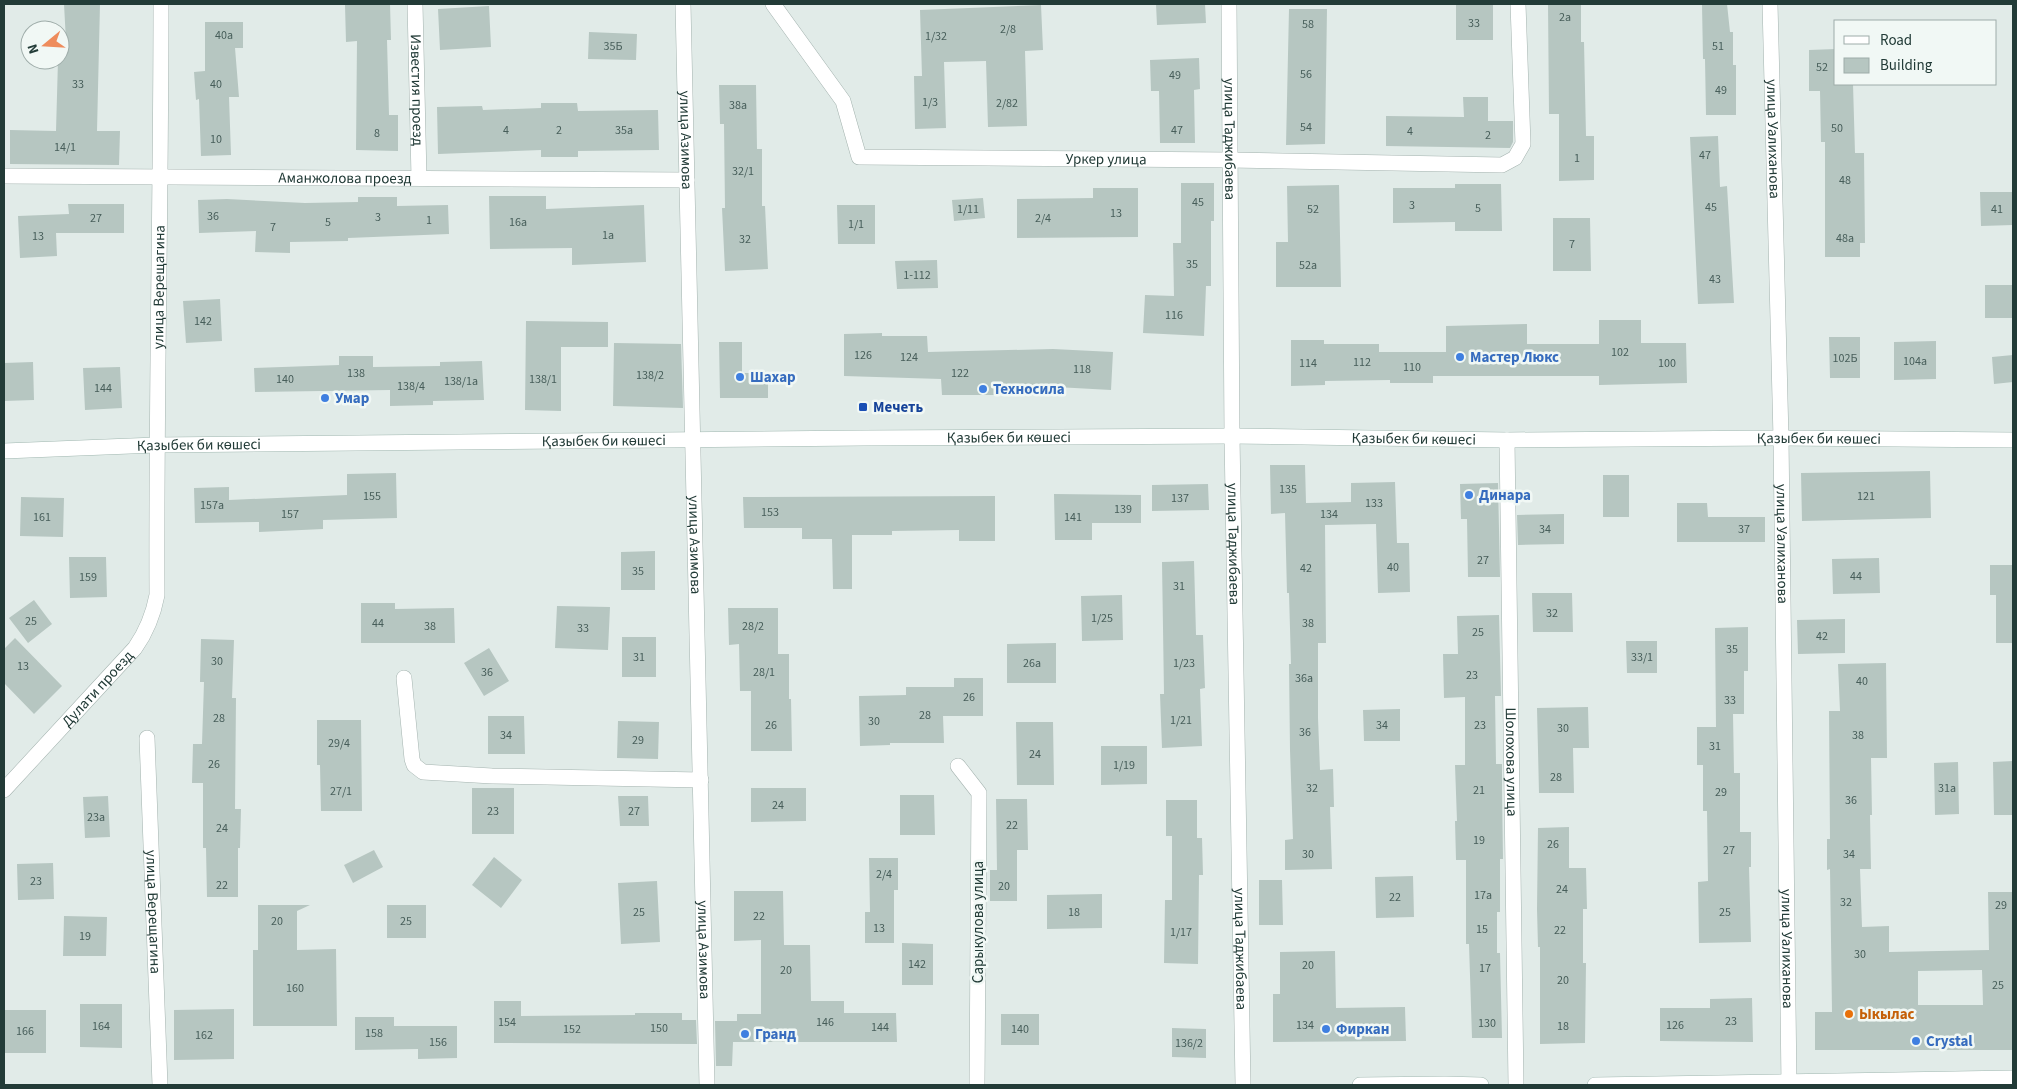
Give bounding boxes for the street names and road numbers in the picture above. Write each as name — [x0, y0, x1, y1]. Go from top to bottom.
street label: Известия проезд — [405, 34, 429, 146]
street label: улица Таджибаева — [1219, 78, 1241, 200]
street label: улица Уалиханова — [1761, 79, 1785, 199]
street label: улица Азимова — [674, 90, 698, 190]
street label: Уркер улица — [1066, 148, 1147, 170]
street label: Аманжолова проезд — [278, 167, 412, 189]
street label: улица Верещагина — [148, 225, 170, 349]
street label: Қазыбек би көшесі — [947, 426, 1071, 448]
street label: Қазыбек би көшесі — [1352, 427, 1476, 450]
street label: Қазыбек би көшесі — [1757, 427, 1881, 449]
street label: Қазыбек би көшесі — [542, 429, 666, 452]
street label: Қазыбек би көшесі — [136, 433, 261, 456]
street label: улица Таджибаева — [1222, 483, 1245, 605]
street label: улица Уалиханова — [1771, 484, 1794, 604]
street label: улица Азимова — [683, 495, 707, 595]
street label: Дулати проезд — [57, 646, 138, 731]
street label: Шолохова улица — [1500, 707, 1523, 817]
street label: улица Верещагина — [141, 849, 166, 974]
street label: Сарыкулова улица — [968, 861, 989, 983]
street label: улица Таджибаева — [1229, 888, 1252, 1010]
street label: улица Уалиханова — [1776, 889, 1799, 1009]
street label: улица Азимова — [692, 900, 716, 999]

